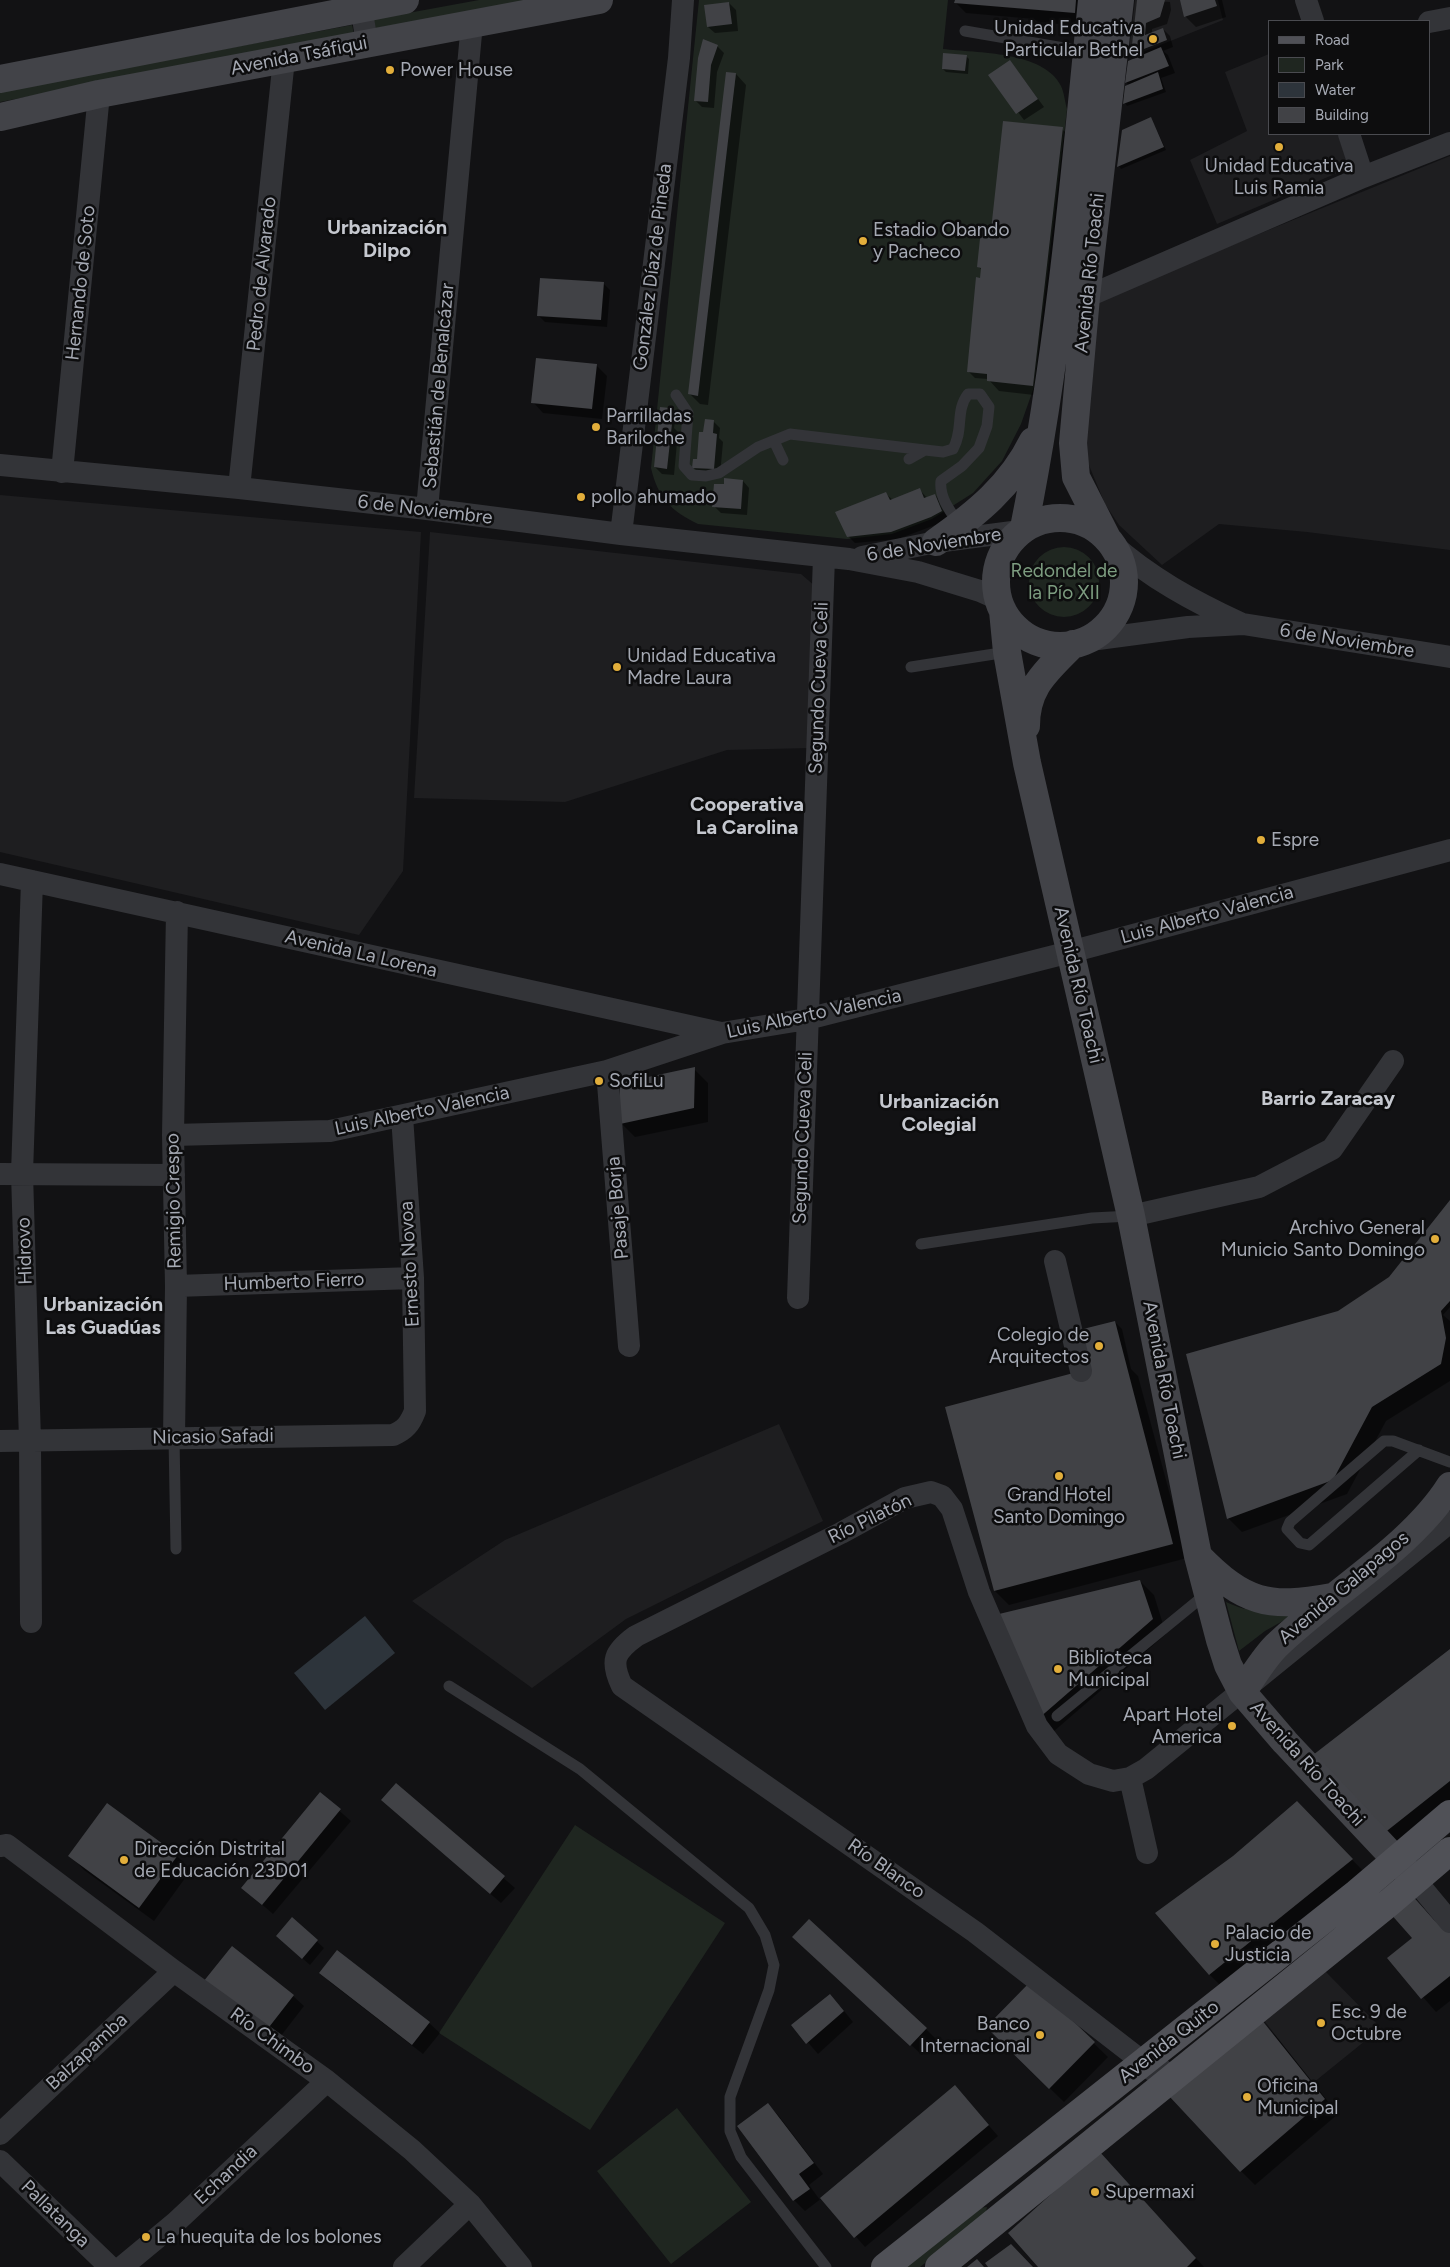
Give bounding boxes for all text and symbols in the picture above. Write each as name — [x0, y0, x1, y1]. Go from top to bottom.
place label: Unidad Educativa Particular Bethel — [994, 17, 1143, 61]
legend — [1268, 20, 1430, 135]
text: Road — [1315, 31, 1350, 49]
street label: Avenida Tsáfiqui — [229, 32, 369, 80]
marker: Unidad Educativa Particular Bethel — [1147, 33, 1159, 45]
text: Park — [1315, 56, 1344, 74]
place label: Power House — [400, 59, 513, 81]
marker: Power House — [384, 64, 396, 76]
text: Water — [1315, 81, 1355, 99]
text: Building — [1315, 106, 1369, 124]
marker: Unidad Educativa Luis Ramia — [1273, 141, 1285, 153]
place label: Unidad Educativa Luis Ramia — [1205, 155, 1353, 199]
street label: González Díaz de Pineda — [629, 162, 677, 372]
street label: Avenida Río Toachi — [1070, 192, 1110, 354]
street label: Pedro de Alvarado — [243, 196, 281, 352]
street label: Hernando de Soto — [62, 204, 100, 362]
district label: Urbanización Dilpo — [327, 216, 447, 263]
place label: Estadio Obando y Pacheco — [873, 219, 1010, 263]
marker: Estadio Obando y Pacheco — [857, 235, 869, 247]
street label: Sebastián de Benalcázar — [419, 282, 459, 490]
place label: Parrilladas Bariloche — [606, 405, 691, 449]
marker: Parrilladas Bariloche — [590, 421, 602, 433]
place label: pollo ahumado — [591, 486, 716, 508]
street label: 6 de Noviembre — [356, 490, 494, 530]
marker: pollo ahumado — [575, 491, 587, 503]
street label: 6 de Noviembre — [865, 523, 1003, 567]
park label: Redondel de la Pío XII — [1011, 560, 1117, 604]
street label: Segundo Cueva Celi — [805, 601, 833, 775]
street label: 6 de Noviembre — [1278, 619, 1416, 663]
place label: Unidad Educativa Madre Laura — [627, 645, 776, 689]
marker: Unidad Educativa Madre Laura — [611, 661, 623, 673]
district label: Cooperativa La Carolina — [690, 793, 804, 840]
place label: Espre — [1271, 829, 1319, 851]
marker: Espre — [1255, 834, 1267, 846]
street label: Luis Alberto Valencia — [1118, 881, 1296, 949]
street label: Avenida Río Toachi — [1049, 904, 1107, 1066]
street label: Avenida La Lorena — [283, 925, 439, 983]
street label: Luis Alberto Valencia — [725, 984, 903, 1044]
street label: Segundo Cueva Celi — [789, 1051, 817, 1225]
place label: SofiLu — [609, 1070, 664, 1092]
marker: SofiLu — [593, 1075, 605, 1087]
street label: Luis Alberto Valencia — [333, 1081, 511, 1141]
district label: Barrio Zaracay — [1261, 1087, 1395, 1111]
district label: Urbanización Colegial — [879, 1090, 999, 1137]
street label: Remigio Crespo — [161, 1133, 187, 1269]
street label: Pasaje Borja — [602, 1156, 634, 1260]
street label: Ernesto Novoa — [395, 1200, 425, 1328]
street label: Hidrovo — [12, 1217, 38, 1285]
place label: Archivo General Municio Santo Domingo — [1221, 1217, 1425, 1261]
marker: Archivo General Municio Santo Domingo — [1429, 1233, 1441, 1245]
street label: Humberto Fierro — [223, 1268, 365, 1296]
district label: Urbanización Las Guadúas — [43, 1293, 163, 1340]
street label: Avenida Río Toachi — [1137, 1299, 1191, 1461]
place label: Colegio de Arquitectos — [989, 1324, 1089, 1368]
marker: Colegio de Arquitectos — [1093, 1340, 1105, 1352]
street label: Nicasio Safadi — [152, 1425, 274, 1449]
marker: Grand Hotel Santo Domingo — [1053, 1470, 1065, 1482]
place label: Grand Hotel Santo Domingo — [993, 1484, 1125, 1528]
street label: Río Pilatón — [825, 1489, 915, 1549]
street label: Avenida Galapagos — [1274, 1527, 1414, 1649]
place label: Biblioteca Municipal — [1068, 1647, 1152, 1691]
marker: Biblioteca Municipal — [1052, 1663, 1064, 1675]
street label: Avenida Río Toachi — [1245, 1697, 1369, 1831]
place label: Apart Hotel America — [1123, 1704, 1222, 1748]
marker: Apart Hotel America — [1226, 1720, 1238, 1732]
street label: Río Blanco — [843, 1834, 929, 1904]
place label: Dirección Distrital de Educación 23D01 — [134, 1838, 308, 1882]
marker: Dirección Distrital de Educación 23D01 — [118, 1854, 130, 1866]
place label: Palacio de Justicia — [1225, 1922, 1311, 1966]
marker: Palacio de Justicia — [1209, 1938, 1221, 1950]
street label: Avenida Quito — [1114, 1996, 1224, 2088]
place label: Esc. 9 de Octubre — [1331, 2001, 1407, 2045]
street label: Río Chimbo — [225, 2003, 319, 2079]
street label: Balzapamba — [42, 2009, 132, 2095]
place label: Banco Internacional — [920, 2013, 1030, 2057]
marker: Esc. 9 de Octubre — [1315, 2017, 1327, 2029]
marker: Banco Internacional — [1034, 2029, 1046, 2041]
place label: Oficina Municipal — [1257, 2075, 1338, 2119]
marker: Oficina Municipal — [1241, 2091, 1253, 2103]
street label: Echandia — [190, 2140, 262, 2210]
street label: Pallatanga — [16, 2176, 94, 2252]
place label: Supermaxi — [1105, 2181, 1195, 2203]
marker: Supermaxi — [1089, 2186, 1101, 2198]
place label: La huequita de los bolones — [156, 2226, 381, 2248]
marker: La huequita de los bolones — [140, 2231, 152, 2243]

